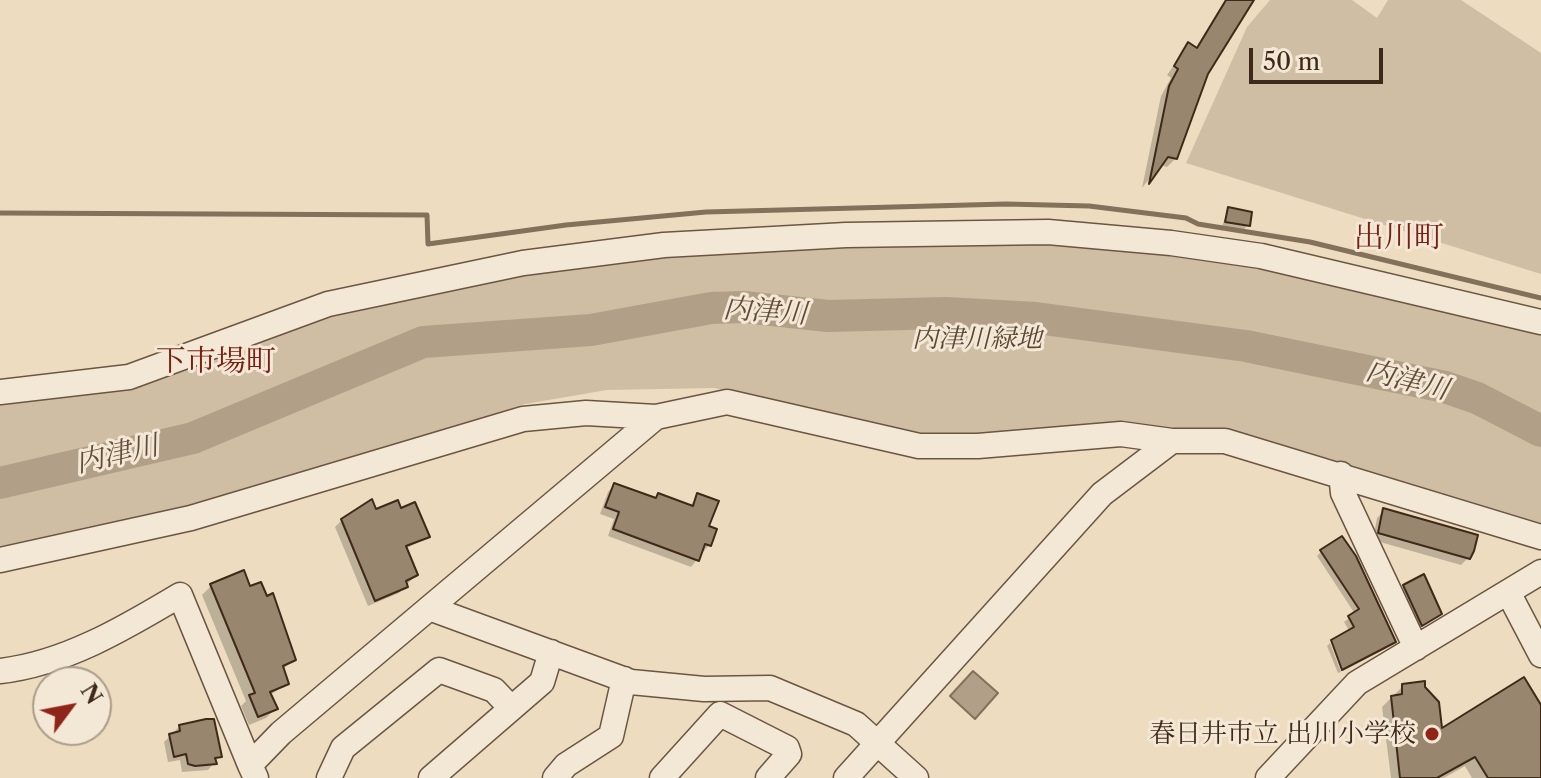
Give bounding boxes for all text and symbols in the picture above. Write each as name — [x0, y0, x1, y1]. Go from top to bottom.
scale bar — [1253, 32, 1387, 82]
text: 50 m — [1263, 47, 1320, 76]
district label: 出川町 — [1354, 220, 1444, 256]
water label: 内津川 — [722, 292, 808, 332]
park label: 内津川緑地 — [912, 323, 1042, 355]
district label: 下市場町 — [156, 344, 276, 380]
water label: 内津川 — [1362, 355, 1452, 407]
water label: 内津川 — [72, 429, 162, 481]
north arrow — [32, 666, 112, 746]
text: N — [75, 679, 108, 709]
place label: 春日井市立 出川小学校 — [1149, 718, 1416, 750]
marker: 春日井市立 出川小学校 — [1423, 725, 1441, 743]

